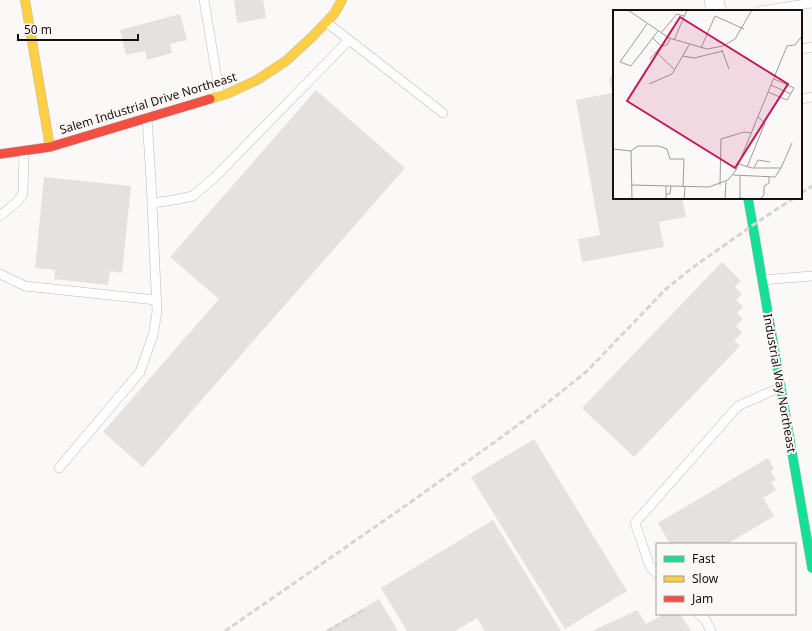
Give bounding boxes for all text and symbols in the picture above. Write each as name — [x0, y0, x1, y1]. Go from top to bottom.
inset map — [613, 10, 802, 199]
scale bar — [18, 16, 138, 42]
text: 50 m — [24, 21, 52, 38]
street label: Salem Industrial Drive Northeast — [57, 68, 239, 138]
street label: Industrial Way Northeast — [759, 312, 801, 455]
legend — [656, 543, 796, 615]
text: Fast — [692, 550, 716, 567]
text: Slow — [692, 570, 719, 587]
text: Jam — [691, 590, 713, 607]

